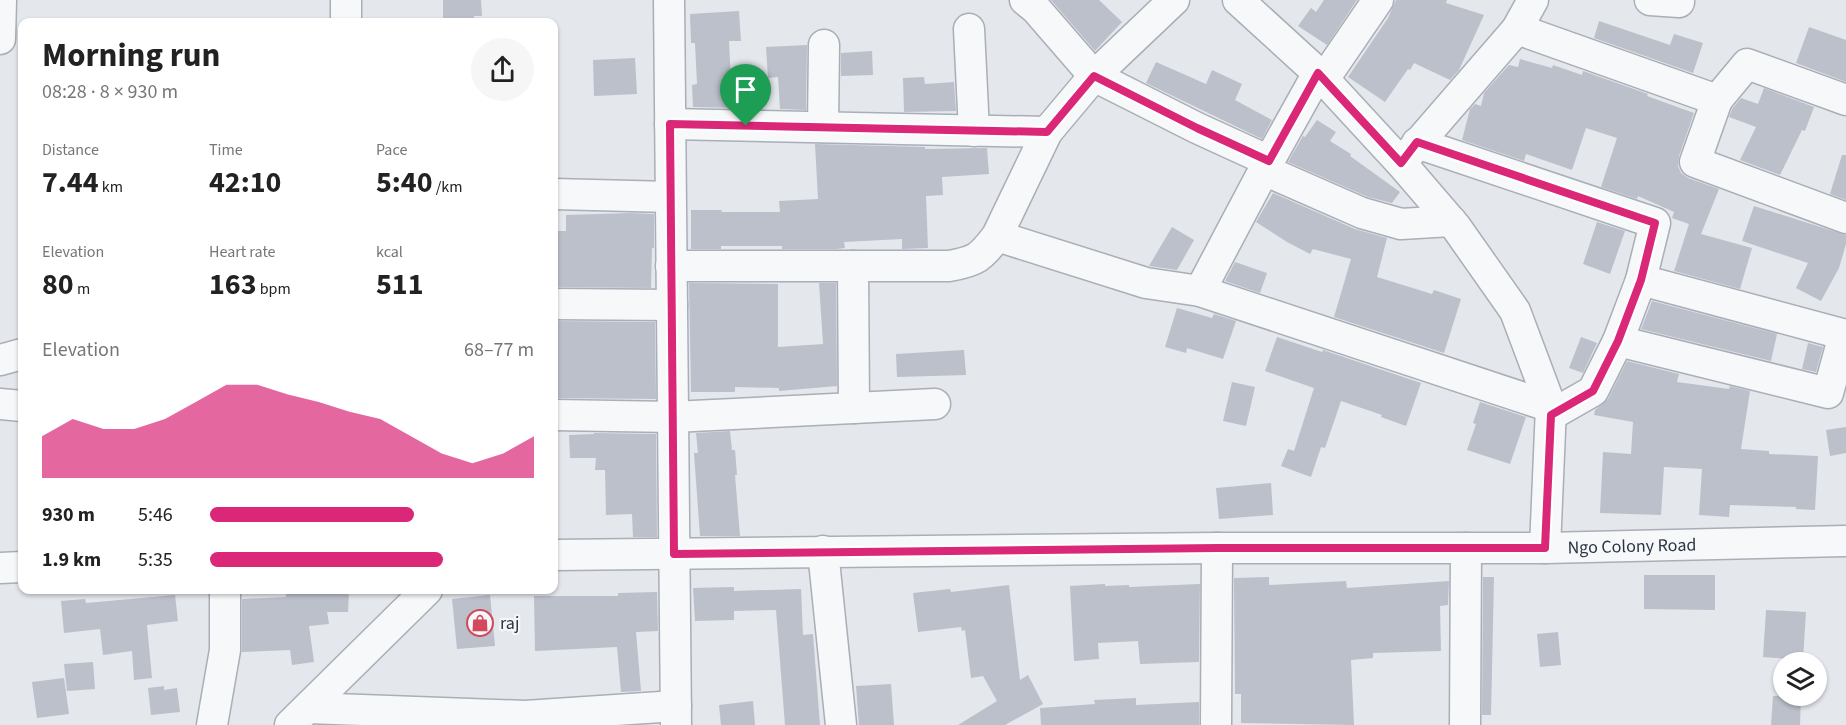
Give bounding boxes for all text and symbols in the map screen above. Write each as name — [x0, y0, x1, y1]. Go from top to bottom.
text: Morning run — [42, 32, 220, 79]
button: share — [471, 38, 534, 101]
pin — [720, 64, 771, 126]
icon: arrive — [729, 73, 762, 106]
text: 08:28 · 8 × 930 m — [42, 78, 178, 106]
text: Distance — [42, 139, 99, 161]
text: Time — [209, 139, 243, 161]
text: Pace — [376, 139, 407, 161]
text: 7.44 — [42, 161, 99, 204]
text: 42:10 — [209, 161, 281, 204]
text: 5:40 — [376, 161, 433, 204]
text: km — [99, 176, 123, 198]
text: /km — [433, 176, 463, 198]
text: Elevation — [42, 241, 104, 263]
text: Heart rate — [209, 241, 276, 263]
text: kcal — [376, 241, 403, 263]
text: 80 — [42, 263, 74, 306]
text: 163 — [209, 263, 257, 306]
text: 511 — [376, 263, 424, 306]
text: m — [74, 278, 90, 300]
text: bpm — [257, 278, 291, 300]
text: Elevation — [42, 336, 120, 364]
text: 68–77 m — [464, 336, 534, 364]
text: 930 m — [42, 501, 95, 529]
text: 5:46 — [138, 501, 173, 529]
street label: Ngo Colony Road — [1567, 532, 1697, 560]
text: 1.9 km — [42, 546, 101, 574]
text: 5:35 — [138, 546, 173, 574]
shop icon: raj — [465, 608, 495, 638]
place label: raj — [500, 611, 519, 636]
map controls — [1773, 652, 1827, 706]
button: layers — [1773, 652, 1827, 706]

